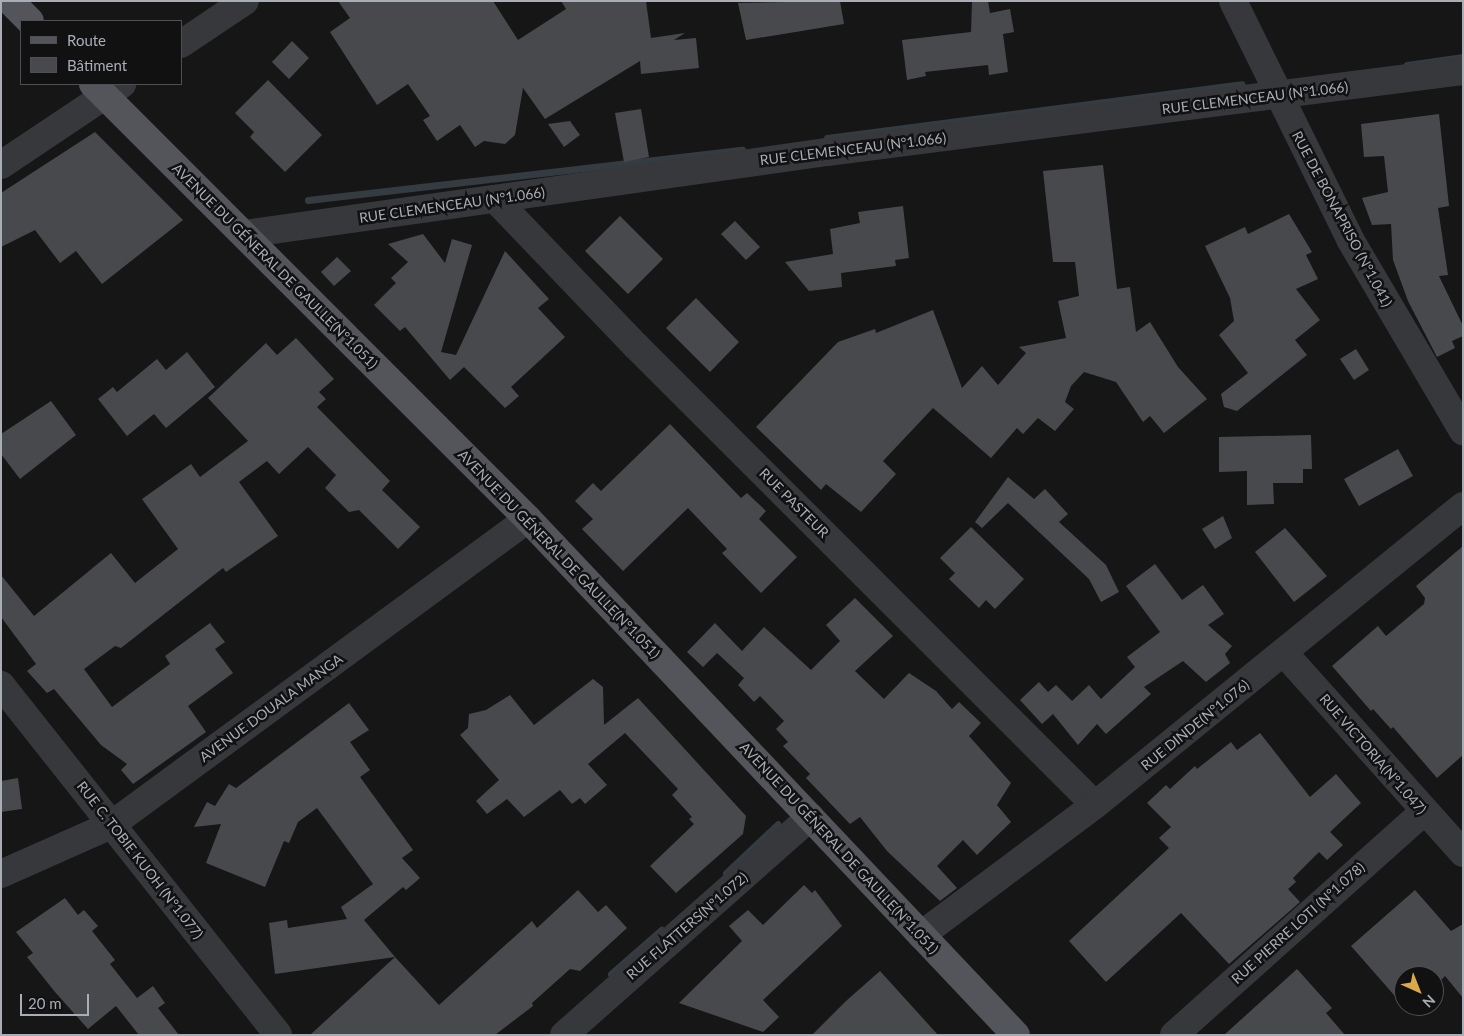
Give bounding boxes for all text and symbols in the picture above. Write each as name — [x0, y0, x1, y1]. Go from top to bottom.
legend — [20, 20, 182, 85]
text: Route — [67, 31, 106, 49]
text: Bâtiment — [67, 56, 127, 74]
street label: RUE CLEMENCEAU (N°1.066) — [1161, 78, 1349, 118]
street label: RUE DE BONAPRISO (N°1.041) — [1288, 128, 1396, 310]
street label: RUE CLEMENCEAU (N°1.066) — [759, 129, 947, 169]
street label: AVENUE DU GÉNERAL DE GAULLE(N°1.051) — [169, 160, 381, 372]
street label: RUE CLEMENCEAU (N°1.066) — [358, 184, 546, 226]
street label: AVENUE DU GÉNERAL DE GAULLE(N°1.051) — [454, 446, 664, 662]
street label: RUE PASTEUR — [756, 465, 832, 541]
street label: AVENUE DOUALA MANGA — [196, 650, 346, 766]
street label: RUE DINDE(N°1.076) — [1137, 676, 1253, 774]
street label: RUE VICTORIA(N°1.047) — [1316, 690, 1430, 818]
street label: AVENUE DU GÉNERAL DE GAULLE(N°1.051) — [736, 738, 942, 958]
street label: RUE C. TOBIE KUOH (N°1.077) — [73, 778, 207, 942]
street label: RUE PIERRE LOTI (N°1.078) — [1228, 859, 1368, 987]
street label: RUE FLATTERS(N°1.072) — [623, 869, 751, 983]
north arrow — [1394, 966, 1444, 1016]
scale bar — [22, 984, 91, 1016]
text: N — [1419, 992, 1439, 1011]
text: 20 m — [28, 994, 62, 1012]

